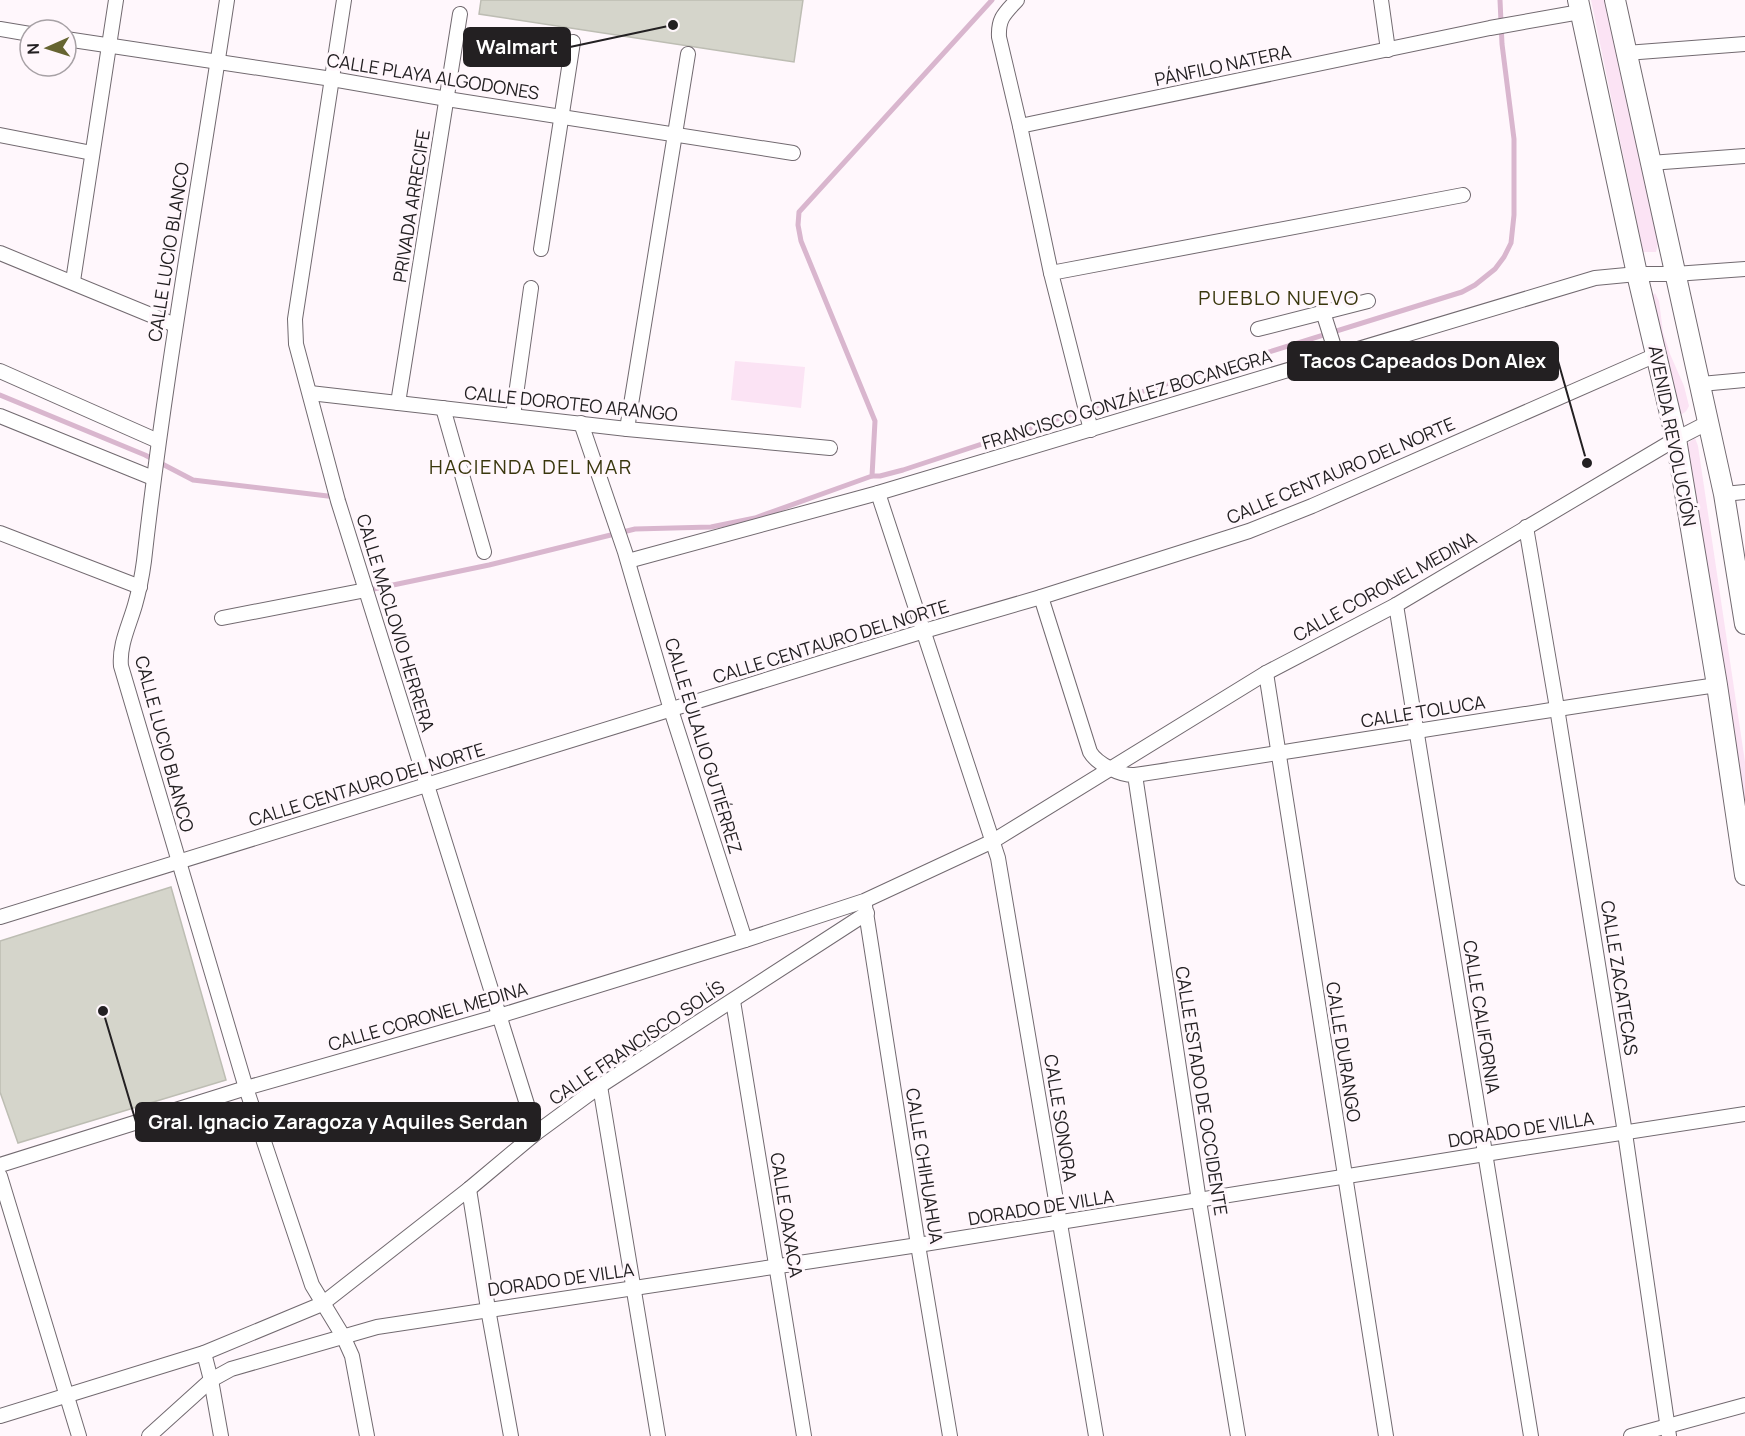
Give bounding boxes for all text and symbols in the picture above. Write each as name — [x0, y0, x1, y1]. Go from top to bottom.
north arrow — [18, 18, 78, 78]
callout: Walmart — [464, 28, 570, 66]
text: Walmart — [476, 33, 558, 60]
street label: PÁNFILO NATERA — [1152, 39, 1294, 91]
text: N — [22, 42, 44, 55]
street label: CALLE PLAYA ALGODONES — [325, 47, 541, 105]
street label: PRIVADA ARRECIFE — [387, 128, 435, 284]
street label: CALLE LUCIO BLANCO — [142, 160, 194, 343]
district label: PUEBLO NUEVO — [1198, 284, 1360, 311]
callout: Tacos Capeados Don Alex — [1288, 342, 1558, 380]
street label: FRANCISCO GONZÁLEZ BOCANEGRA — [979, 343, 1275, 455]
street label: AVENIDA REVOLUCIÓN — [1644, 343, 1702, 528]
text: Tacos Capeados Don Alex — [1300, 347, 1546, 374]
street label: CALLE DOROTEO ARANGO — [463, 380, 679, 426]
street label: CALLE CENTAURO DEL NORTE — [1223, 411, 1458, 529]
district label: HACIENDA DEL MAR — [429, 453, 633, 480]
street label: CALLE MACLOVIO HERRERA — [351, 511, 441, 735]
street label: CALLE CORONEL MEDINA — [1288, 525, 1481, 647]
street label: CALLE CENTAURO DEL NORTE — [710, 594, 952, 688]
street label: CALLE EULALIO GUTIÉRREZ — [660, 635, 748, 856]
street label: CALLE LUCIO BLANCO — [130, 653, 200, 835]
street label: CALLE TOLUCA — [1359, 689, 1487, 733]
street label: CALLE CENTAURO DEL NORTE — [246, 737, 488, 831]
street label: CALLE ZACATECAS — [1596, 899, 1644, 1057]
street label: CALLE CALIFORNIA — [1458, 938, 1506, 1096]
street label: CALLE ESTADO DE OCCIDENTE — [1170, 964, 1234, 1217]
street label: CALLE FRANCISCO SOLÍS — [544, 974, 729, 1110]
street label: CALLE CORONEL MEDINA — [325, 976, 531, 1056]
street label: CALLE DURANGO — [1321, 980, 1367, 1124]
street label: CALLE SONORA — [1039, 1053, 1083, 1184]
street label: CALLE CHIHUAHUA — [901, 1086, 949, 1246]
callout: Gral. Ignacio Zaragoza y Aquiles Serdan — [136, 1103, 540, 1141]
street label: DORADO DE VILLA — [1446, 1106, 1596, 1152]
text: Gral. Ignacio Zaragoza y Aquiles Serdan — [148, 1108, 528, 1135]
street label: CALLE OAXACA — [765, 1151, 809, 1280]
street label: DORADO DE VILLA — [966, 1184, 1116, 1230]
street label: DORADO DE VILLA — [486, 1257, 636, 1301]

